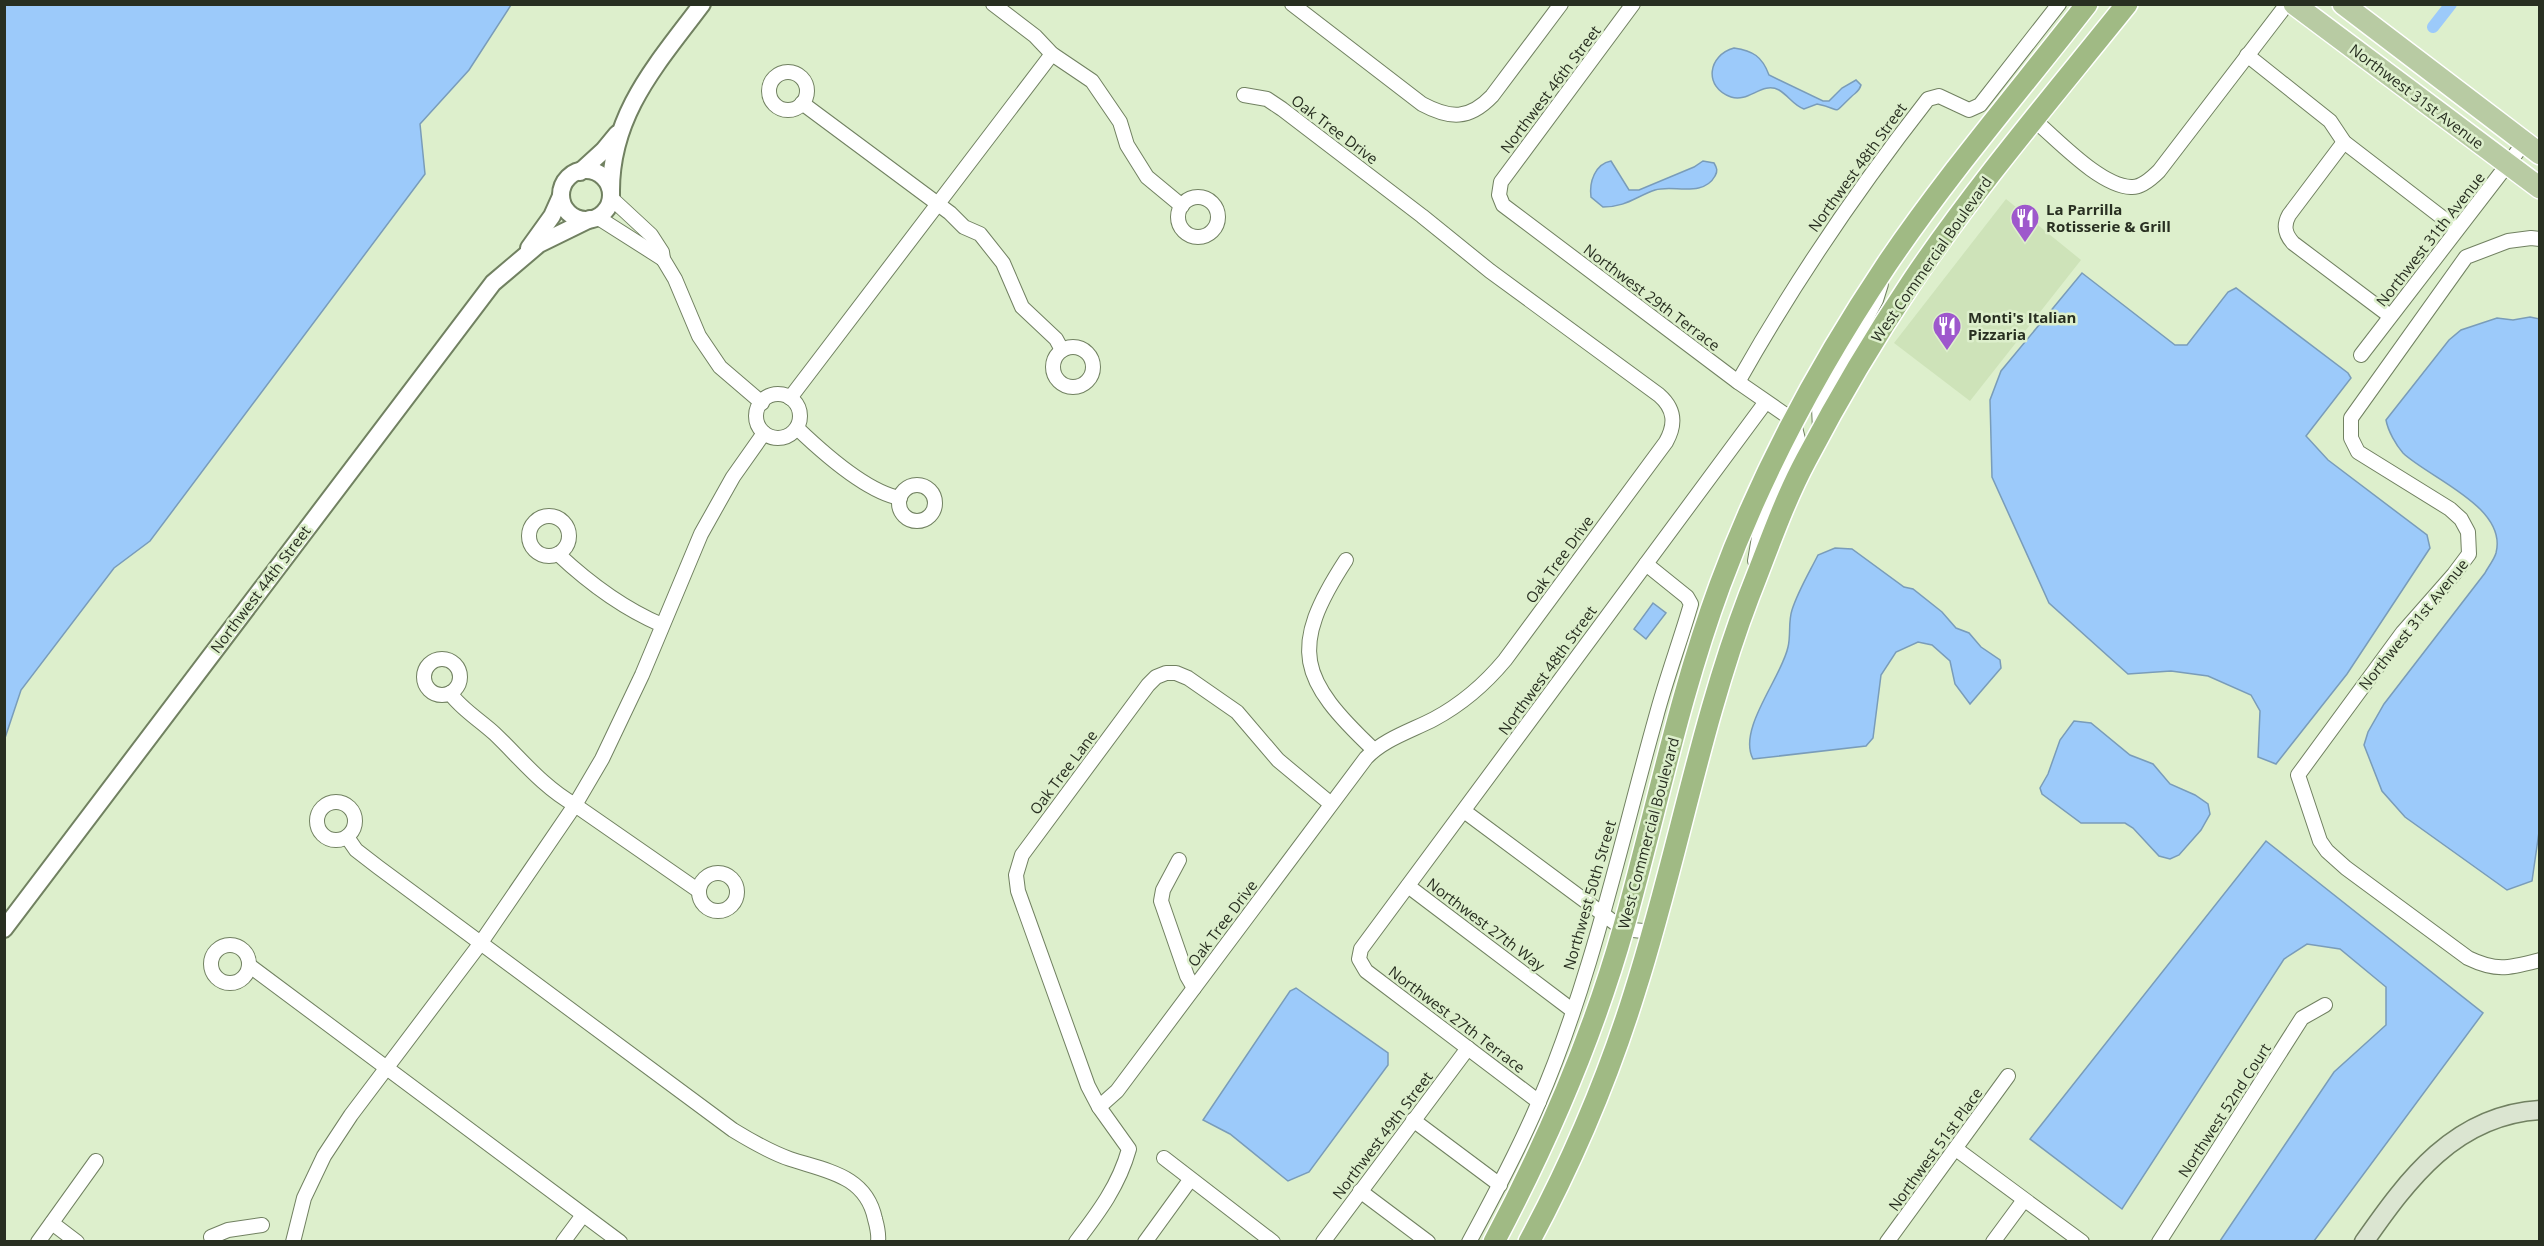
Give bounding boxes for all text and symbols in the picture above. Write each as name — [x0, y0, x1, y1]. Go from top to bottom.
street label: Northwest 46th Street — [1495, 21, 1605, 157]
street label: Northwest 31st Avenue — [2346, 39, 2488, 153]
street label: Oak Tree Drive — [1288, 90, 1382, 168]
street label: Northwest 48th Street — [1803, 98, 1911, 236]
street label: Northwest 31th Avenue — [2371, 168, 2489, 310]
street label: West Commercial Boulevard — [1866, 172, 1996, 346]
place label: La Parrilla Rotisserie & Grill — [2046, 199, 2171, 236]
restaurant icon: La Parrilla Rotisserie & Grill — [2009, 202, 2041, 244]
street label: Northwest 29th Terrace — [1580, 239, 1724, 355]
place label: Monti's Italian Pizzaria — [1968, 307, 2076, 344]
restaurant icon: Monti's Italian Pizzaria — [1931, 310, 1963, 352]
street label: Oak Tree Drive — [1520, 511, 1598, 607]
street label: Northwest 44th Street — [205, 521, 315, 657]
street label: Northwest 31st Avenue — [2354, 554, 2472, 694]
street label: Northwest 48th Street — [1493, 601, 1601, 739]
street label: Oak Tree Lane — [1025, 726, 1101, 818]
street label: West Commercial Boulevard — [1613, 735, 1683, 931]
street label: Northwest 50th Street — [1558, 818, 1620, 972]
street label: Northwest 27th Way — [1423, 873, 1549, 975]
street label: Oak Tree Drive — [1183, 876, 1261, 970]
street label: Northwest 27th Terrace — [1385, 961, 1529, 1077]
street label: Northwest 52nd Court — [2173, 1039, 2275, 1181]
street label: Northwest 49th Street — [1327, 1067, 1437, 1203]
street label: Northwest 51st Place — [1883, 1083, 1987, 1215]

